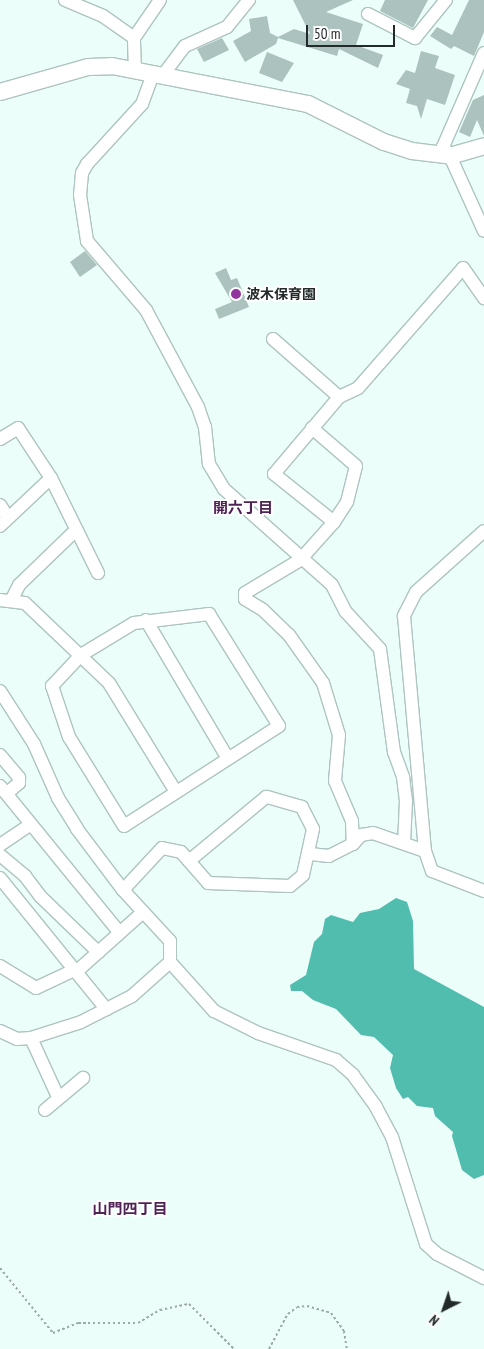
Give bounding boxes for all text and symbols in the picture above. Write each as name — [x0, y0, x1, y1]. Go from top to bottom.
scale bar — [309, 15, 398, 47]
text: 50 m — [314, 24, 340, 43]
place label: 波木保育園 — [246, 286, 316, 302]
marker: 波木保育園 — [230, 288, 242, 300]
district label: 開六丁目 — [213, 499, 273, 517]
district label: 山門四丁目 — [93, 1200, 167, 1218]
north arrow — [419, 1284, 469, 1334]
text: N — [425, 1311, 443, 1330]

